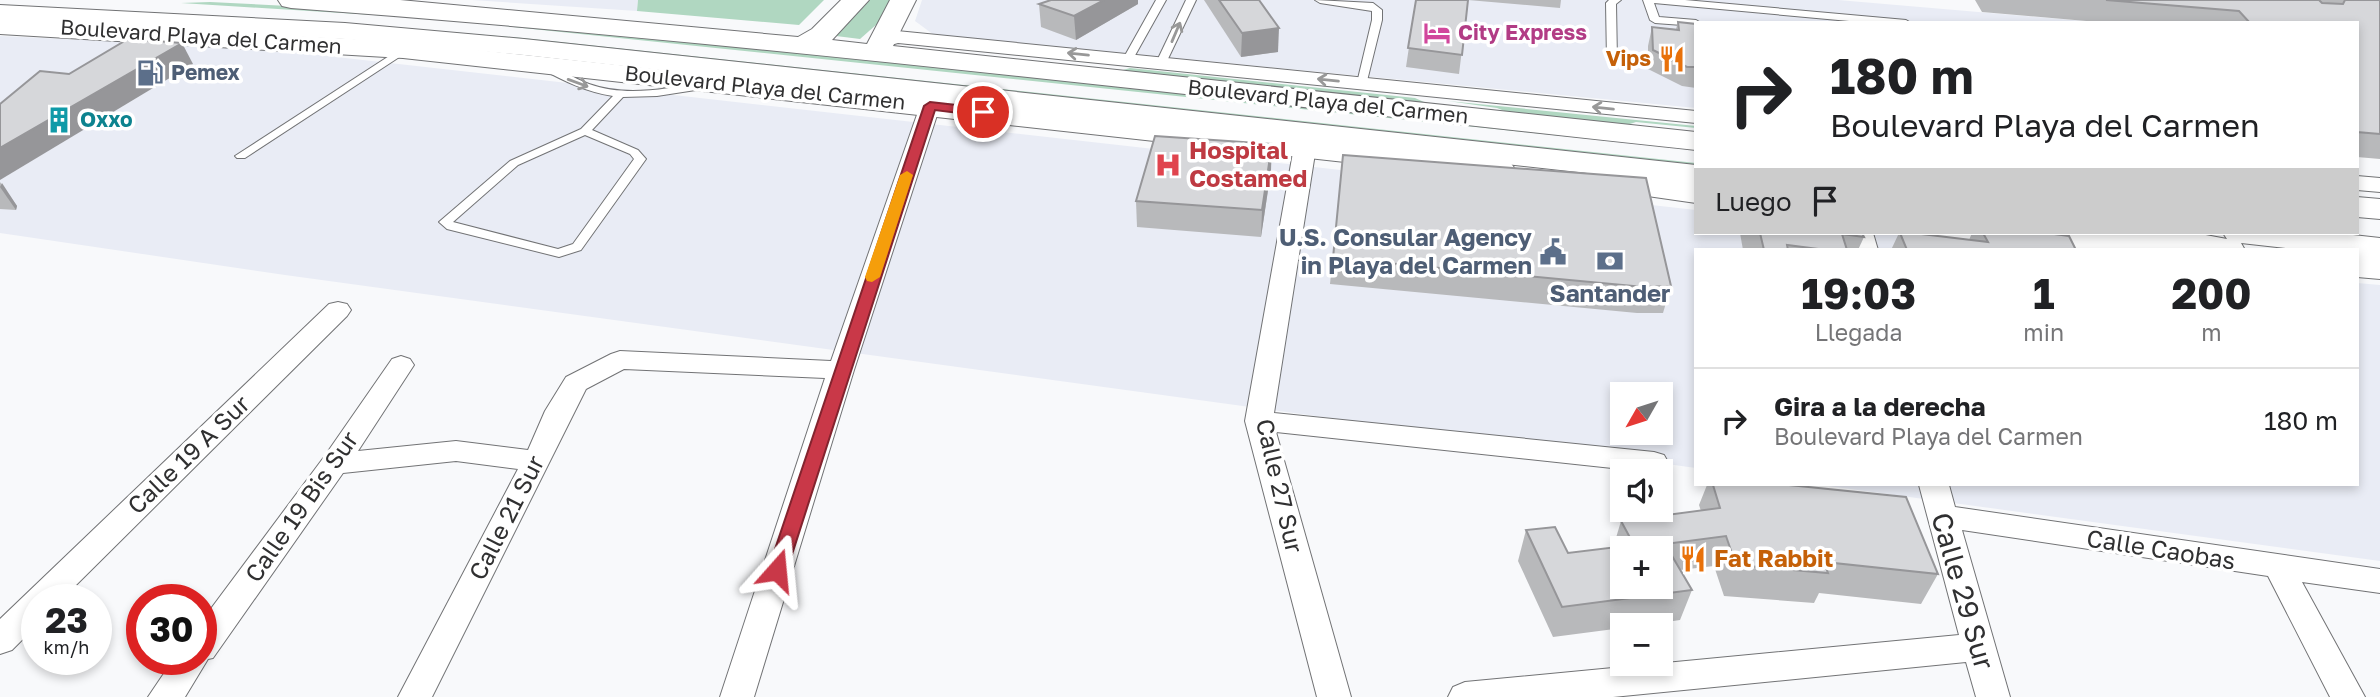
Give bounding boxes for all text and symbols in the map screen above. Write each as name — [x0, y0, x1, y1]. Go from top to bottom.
street label: Boulevard Playa del Carmen — [59, 13, 343, 59]
hotel icon: City Express — [1422, 18, 1452, 48]
place label: City Express — [1458, 19, 1587, 45]
one-way arrow — [1171, 21, 1184, 43]
restaurant icon: Vips — [1657, 44, 1687, 74]
place label: Vips — [1606, 45, 1651, 71]
text: 180 m — [1830, 46, 1974, 105]
one-way arrow — [1067, 47, 1089, 60]
icon: right — [1715, 49, 1806, 140]
fuel station icon: Pemex — [135, 58, 165, 88]
place label: Pemex — [171, 59, 240, 85]
street label: Boulevard Playa del Carmen — [624, 59, 907, 115]
street label: Boulevard Playa del Carmen — [1187, 73, 1470, 129]
one-way arrow — [1318, 73, 1340, 86]
one-way arrow — [567, 78, 588, 91]
pin — [953, 82, 1013, 142]
icon: arrive — [964, 93, 1002, 131]
one-way arrow — [1593, 101, 1615, 114]
building icon: Oxxo — [44, 105, 74, 135]
place label: Oxxo — [80, 106, 133, 132]
text: Boulevard Playa del Carmen — [1830, 106, 2260, 144]
place label: Hospital Costamed — [1189, 135, 1307, 192]
hospital icon: Hospital Costamed — [1153, 150, 1183, 180]
icon: arrive — [1806, 182, 1844, 220]
text: Luego — [1715, 186, 1792, 217]
place label: U.S. Consular Agency in Playa del Carmen — [1279, 222, 1533, 279]
public building icon: U.S. Consular Agency in Playa del Carmen — [1538, 237, 1568, 267]
bank icon: Santander — [1595, 246, 1625, 276]
text: 19:03 — [1801, 268, 1916, 318]
text: 1 — [2033, 268, 2055, 318]
text: 200 — [2171, 268, 2252, 318]
place label: Santander — [1550, 278, 1670, 307]
text: Llegada — [1815, 318, 1903, 346]
text: min — [2023, 318, 2064, 346]
text: m — [2201, 318, 2222, 346]
north arrow — [1610, 382, 1673, 444]
map controls — [1610, 382, 1673, 676]
street label: Calle 19 A Sur — [121, 388, 255, 519]
text: Gira a la derecha — [1774, 391, 1986, 422]
icon: right — [1715, 402, 1753, 440]
text: 180 m — [2264, 405, 2338, 436]
street label: Calle 27 Sur — [1251, 416, 1310, 556]
text: Boulevard Playa del Carmen — [1774, 422, 2083, 450]
street label: Calle 19 Bis Sur — [238, 425, 364, 587]
street label: Calle 21 Sur — [462, 450, 549, 584]
button: sound — [1610, 459, 1673, 522]
street label: Calle 29 Sur — [1925, 509, 2002, 673]
street label: Calle Caobas — [2085, 522, 2238, 575]
position arrow — [740, 533, 814, 607]
button: + — [1610, 536, 1673, 599]
place label: Fat Rabbit — [1714, 543, 1833, 572]
restaurant icon: Fat Rabbit — [1678, 544, 1708, 574]
speed limit sign: 30 — [126, 584, 217, 675]
text: 23 — [45, 599, 88, 641]
button: − — [1610, 613, 1673, 676]
text: km/h — [44, 636, 89, 658]

